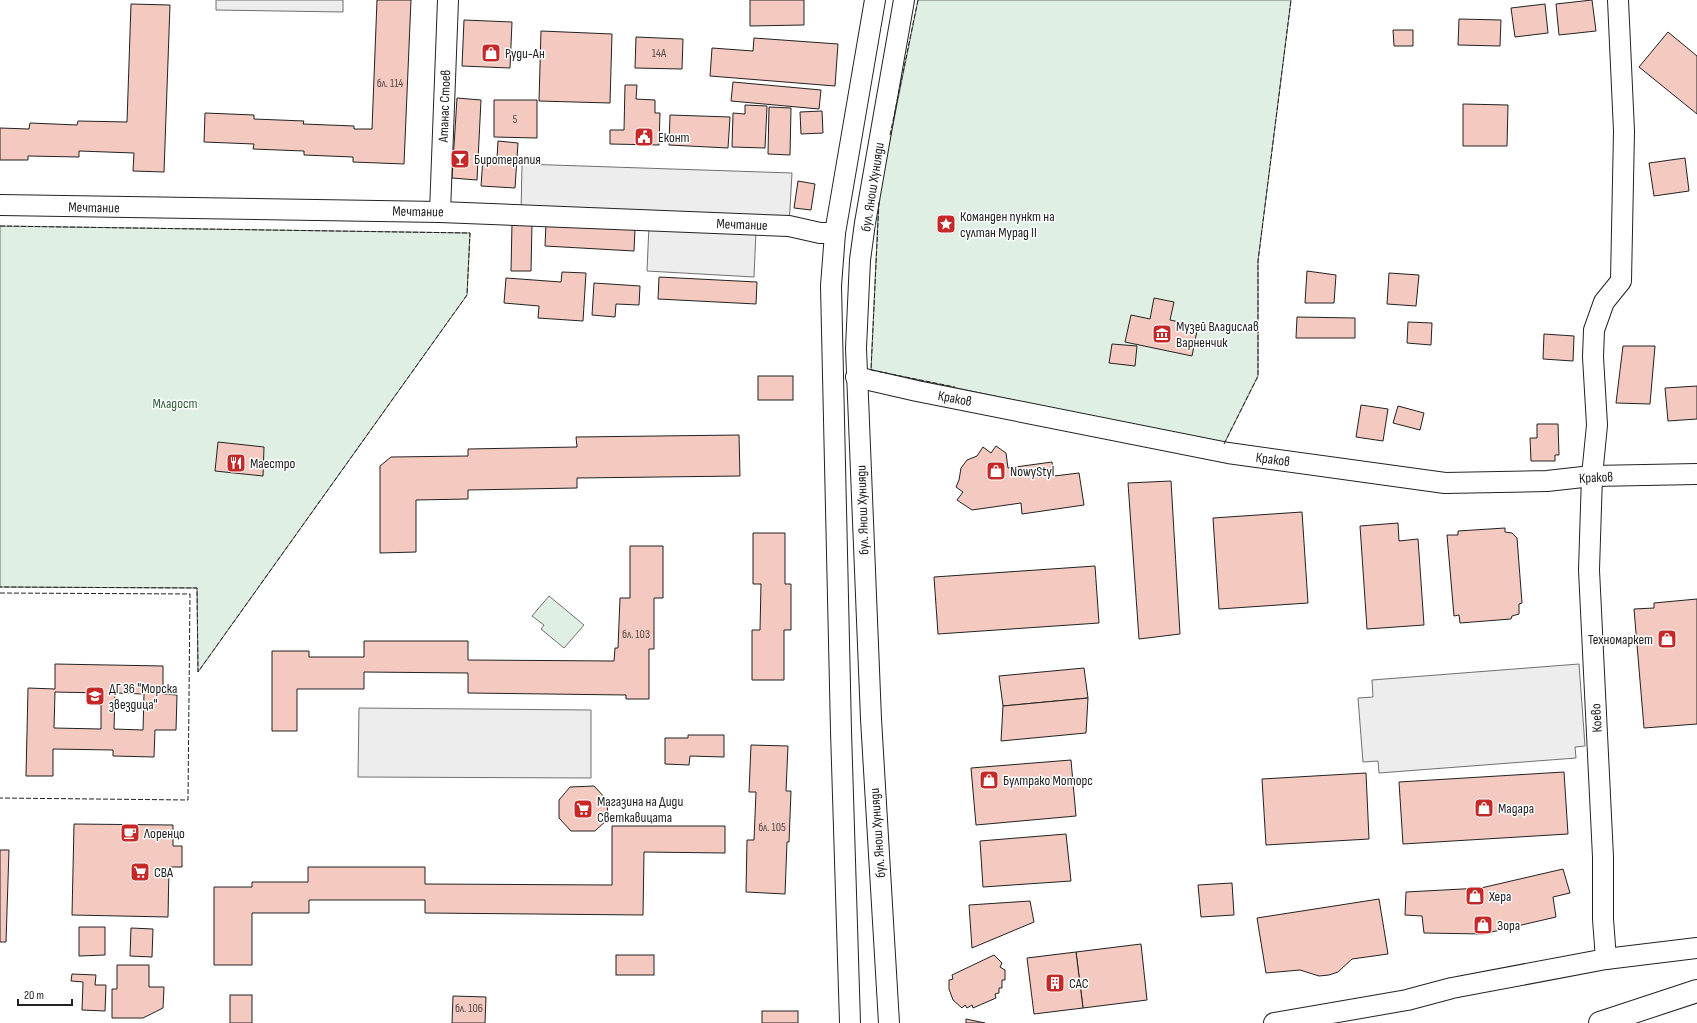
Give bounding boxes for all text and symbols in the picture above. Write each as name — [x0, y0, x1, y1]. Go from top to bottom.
shop icon: Руди-Ан — [480, 42, 502, 64]
place label: Руди-Ан — [505, 45, 545, 62]
house number: 14А — [652, 46, 667, 61]
street label: Атанас Стоев — [435, 69, 454, 144]
house number: бл. 114 — [377, 76, 403, 91]
house number: 5 — [513, 112, 518, 127]
public building icon: Еконт — [633, 126, 655, 148]
place label: Еконт — [658, 129, 690, 146]
street label: бул. Янош Хунияди — [857, 141, 888, 233]
bar icon: Биротерапия — [449, 148, 471, 170]
place label: Биротерапия — [474, 151, 541, 168]
street label: Мечтание — [68, 199, 120, 216]
street label: Мечтание — [392, 203, 444, 220]
place label: Команден пункт на султан Мурад II — [960, 208, 1055, 241]
place icon: Команден пункт на султан Мурад II — [935, 213, 957, 235]
street label: Мечтание — [716, 215, 768, 234]
place label: Музей Владислав Варненчик — [1176, 318, 1259, 351]
museum icon: Музей Владислав Варненчик — [1151, 323, 1173, 345]
street label: Краков — [936, 387, 973, 410]
park label: Младост — [153, 395, 197, 412]
street label: Краков — [1255, 449, 1291, 470]
restaurant icon: Маестро — [225, 452, 247, 474]
place label: Маестро — [250, 455, 296, 472]
shop icon: NowyStyl — [985, 460, 1007, 482]
place label: NowyStyl — [1010, 463, 1054, 480]
street label: бул. Янош Хунияди — [852, 465, 873, 555]
street label: Краков — [1578, 468, 1614, 487]
house number: бл. 103 — [622, 627, 650, 642]
shop icon: Техномаркет — [1656, 628, 1678, 650]
place label: Техномаркет — [1588, 631, 1653, 648]
place label: ДГ 36 "Морска звездица" — [109, 680, 177, 713]
school or university icon: ДГ 36 "Морска звездица" — [84, 685, 106, 707]
street label: Коево — [1587, 703, 1606, 733]
shop icon: Бултрако Моторс — [978, 769, 1000, 791]
place label: Бултрако Моторс — [1003, 772, 1093, 789]
street label: бул. Янош Хунияди — [866, 787, 889, 878]
place label: Магазина на Диди Светкавицата — [597, 793, 683, 826]
shop icon: Мадара — [1473, 797, 1495, 819]
supermarket icon: Магазина на Диди Светкавицата — [572, 798, 594, 820]
place label: Мадара — [1498, 800, 1534, 817]
house number: бл. 105 — [758, 820, 786, 835]
cafe icon: Лоренцо — [119, 822, 141, 844]
place label: Лоренцо — [143, 825, 185, 842]
supermarket icon: CBA — [129, 861, 151, 883]
place label: CBA — [154, 864, 174, 881]
shop icon: Хера — [1464, 885, 1486, 907]
place label: Хера — [1488, 888, 1511, 905]
shop icon: Зора — [1472, 914, 1494, 936]
place label: Зора — [1497, 917, 1520, 934]
building icon: САС — [1044, 972, 1066, 994]
place label: САС — [1069, 975, 1089, 992]
scale bar — [18, 981, 72, 1007]
text: 20 m — [24, 988, 44, 1003]
house number: бл. 106 — [455, 1001, 483, 1016]

